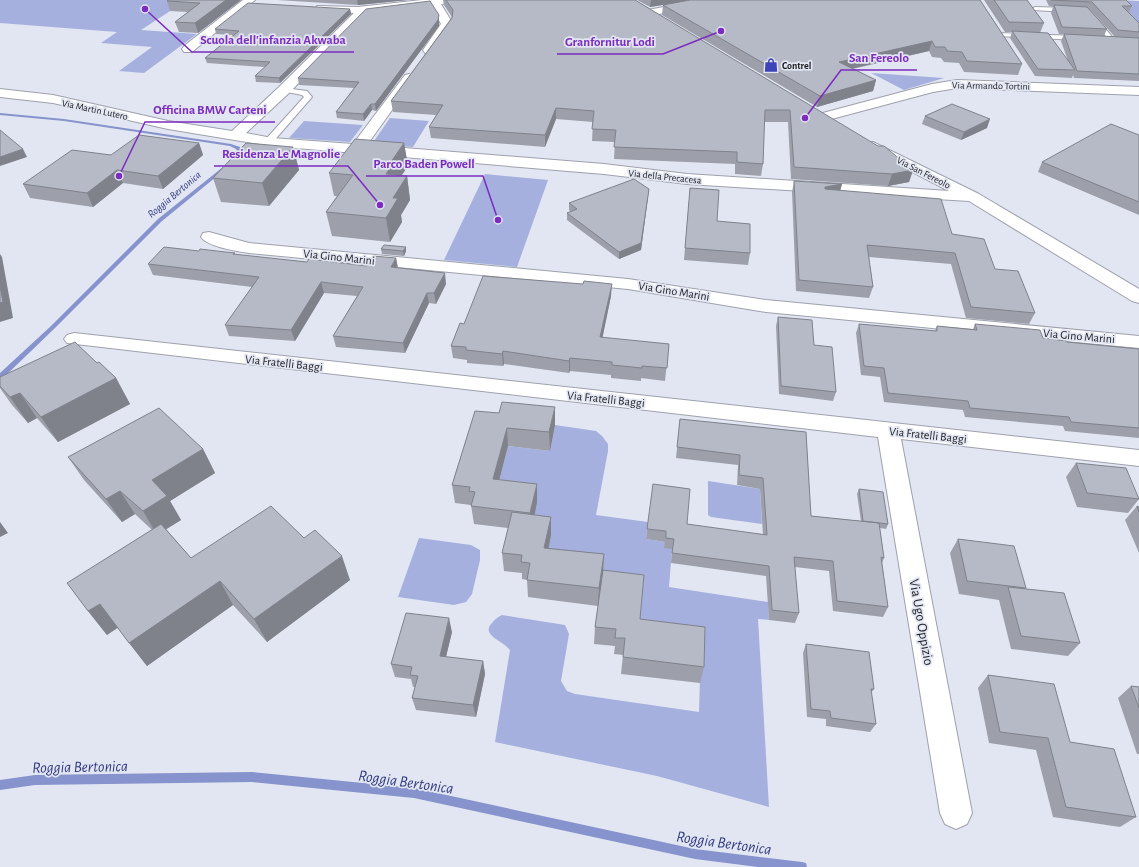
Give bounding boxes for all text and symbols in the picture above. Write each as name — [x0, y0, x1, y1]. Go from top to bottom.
callout: Scuola dell'infanzia Akwaba — [192, 27, 354, 52]
callout: Granfornitur Lodi — [557, 29, 663, 54]
text: Scuola dell'infanzia Akwaba — [200, 34, 346, 47]
text: Granfornitur Lodi — [565, 36, 655, 49]
callout: San Fereolo — [841, 45, 917, 70]
text: San Fereolo — [849, 52, 910, 65]
shop icon: Contrel — [763, 57, 779, 73]
place label: Contrel — [782, 61, 811, 71]
street label: Via Armando Tortini — [952, 80, 1030, 92]
callout: Officina BMW Carteni — [145, 97, 275, 122]
street label: Via Martin Lutero — [61, 98, 129, 122]
text: Officina BMW Carteni — [153, 104, 267, 117]
callout: Residenza Le Magnolie — [214, 141, 348, 166]
text: Residenza Le Magnolie — [222, 148, 340, 161]
callout: Parco Baden Powell — [366, 151, 483, 176]
street label: Via San Fereolo — [895, 155, 952, 191]
text: Parco Baden Powell — [373, 158, 475, 171]
street label: Via della Precacesa — [628, 168, 702, 186]
water label: Roggia Bertonica — [146, 169, 203, 220]
street label: Via Gino Marini — [303, 247, 375, 267]
street label: Via Gino Marini — [637, 279, 711, 303]
street label: Via Gino Marini — [1043, 327, 1115, 345]
street label: Via Fratelli Baggi — [245, 353, 323, 373]
street label: Via Fratelli Baggi — [567, 389, 645, 409]
street label: Via Fratelli Baggi — [889, 425, 967, 445]
street label: Via Ugo Oppizio — [907, 578, 936, 667]
water label: Roggia Bertonica — [32, 758, 128, 776]
water label: Roggia Bertonica — [357, 767, 454, 797]
water label: Roggia Bertonica — [675, 828, 772, 858]

